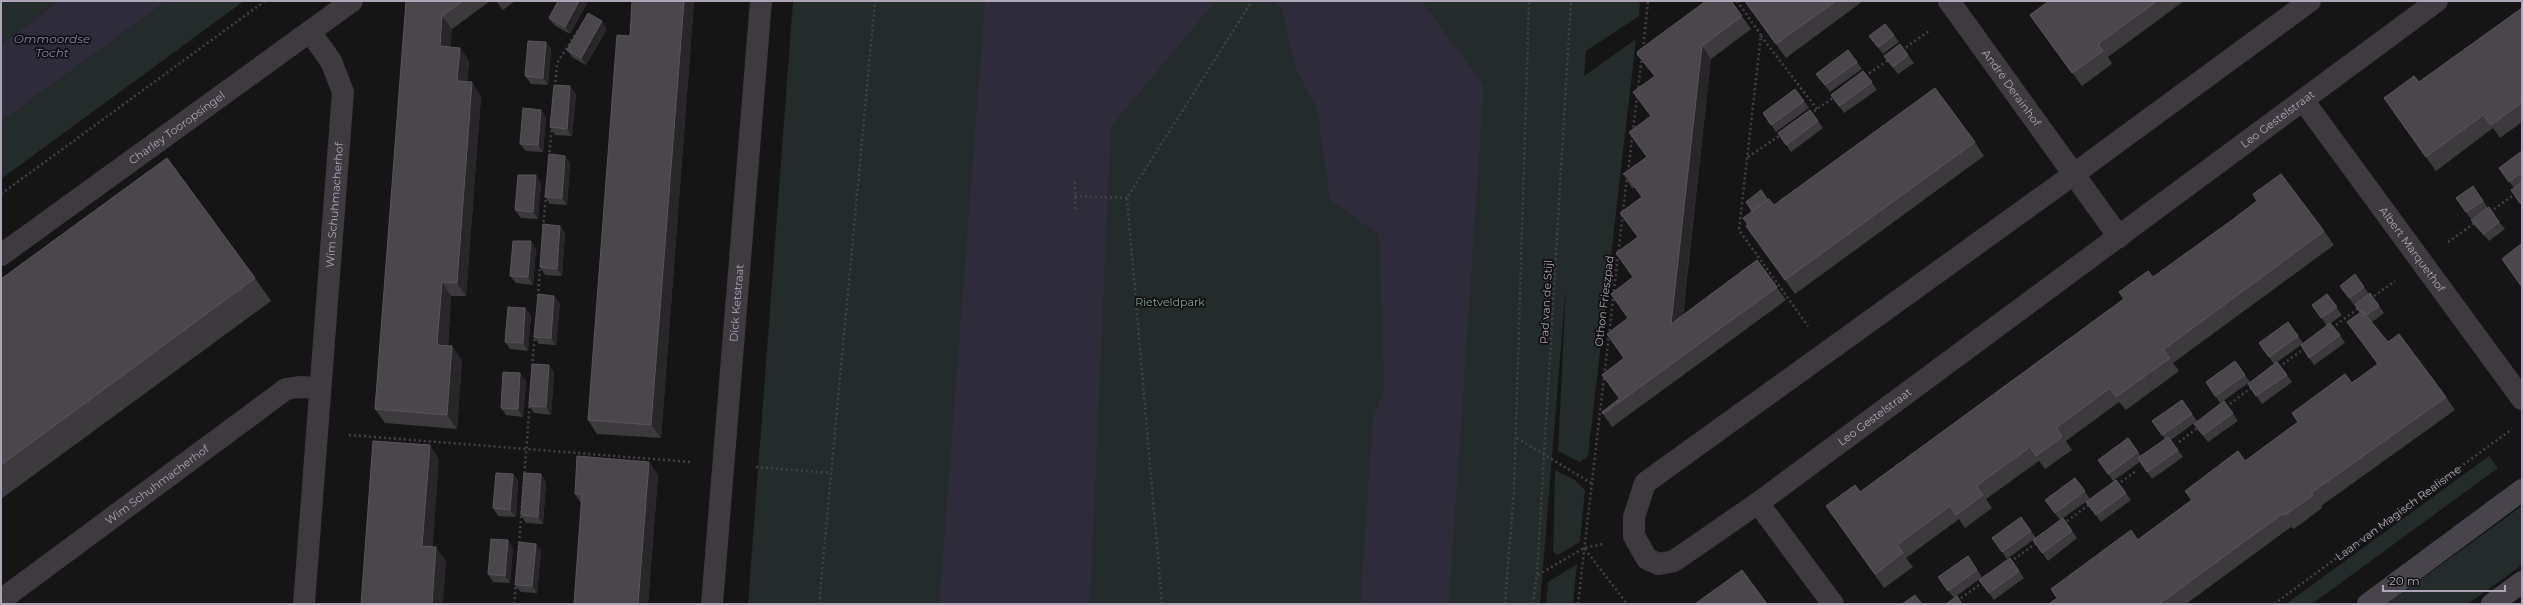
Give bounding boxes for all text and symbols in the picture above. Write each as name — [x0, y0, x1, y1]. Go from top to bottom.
water label: Ommoordse Tocht — [14, 31, 90, 60]
street label: André Derainhof — [1979, 47, 2045, 130]
street label: Leo Gestelstraat — [2238, 87, 2318, 151]
street label: Charley Tooropsingel — [126, 88, 228, 167]
street label: Wim Schuhmacherhof — [323, 141, 346, 268]
street label: Albert Marquethof — [2376, 204, 2449, 296]
street label: Othon Frieszpad — [1591, 255, 1617, 347]
street label: Pad van de Stijl — [1537, 260, 1555, 344]
street label: Dick Ketstraat — [726, 263, 747, 342]
park label: Rietveldpark — [1135, 295, 1205, 309]
street label: Leo Gestelstraat — [1835, 384, 1915, 449]
street label: Wim Schuhmacherhof — [102, 441, 213, 528]
street label: Laan van Magisch Realisme — [2333, 462, 2464, 564]
scale bar — [2383, 567, 2505, 593]
text: 20 m — [2389, 573, 2420, 588]

